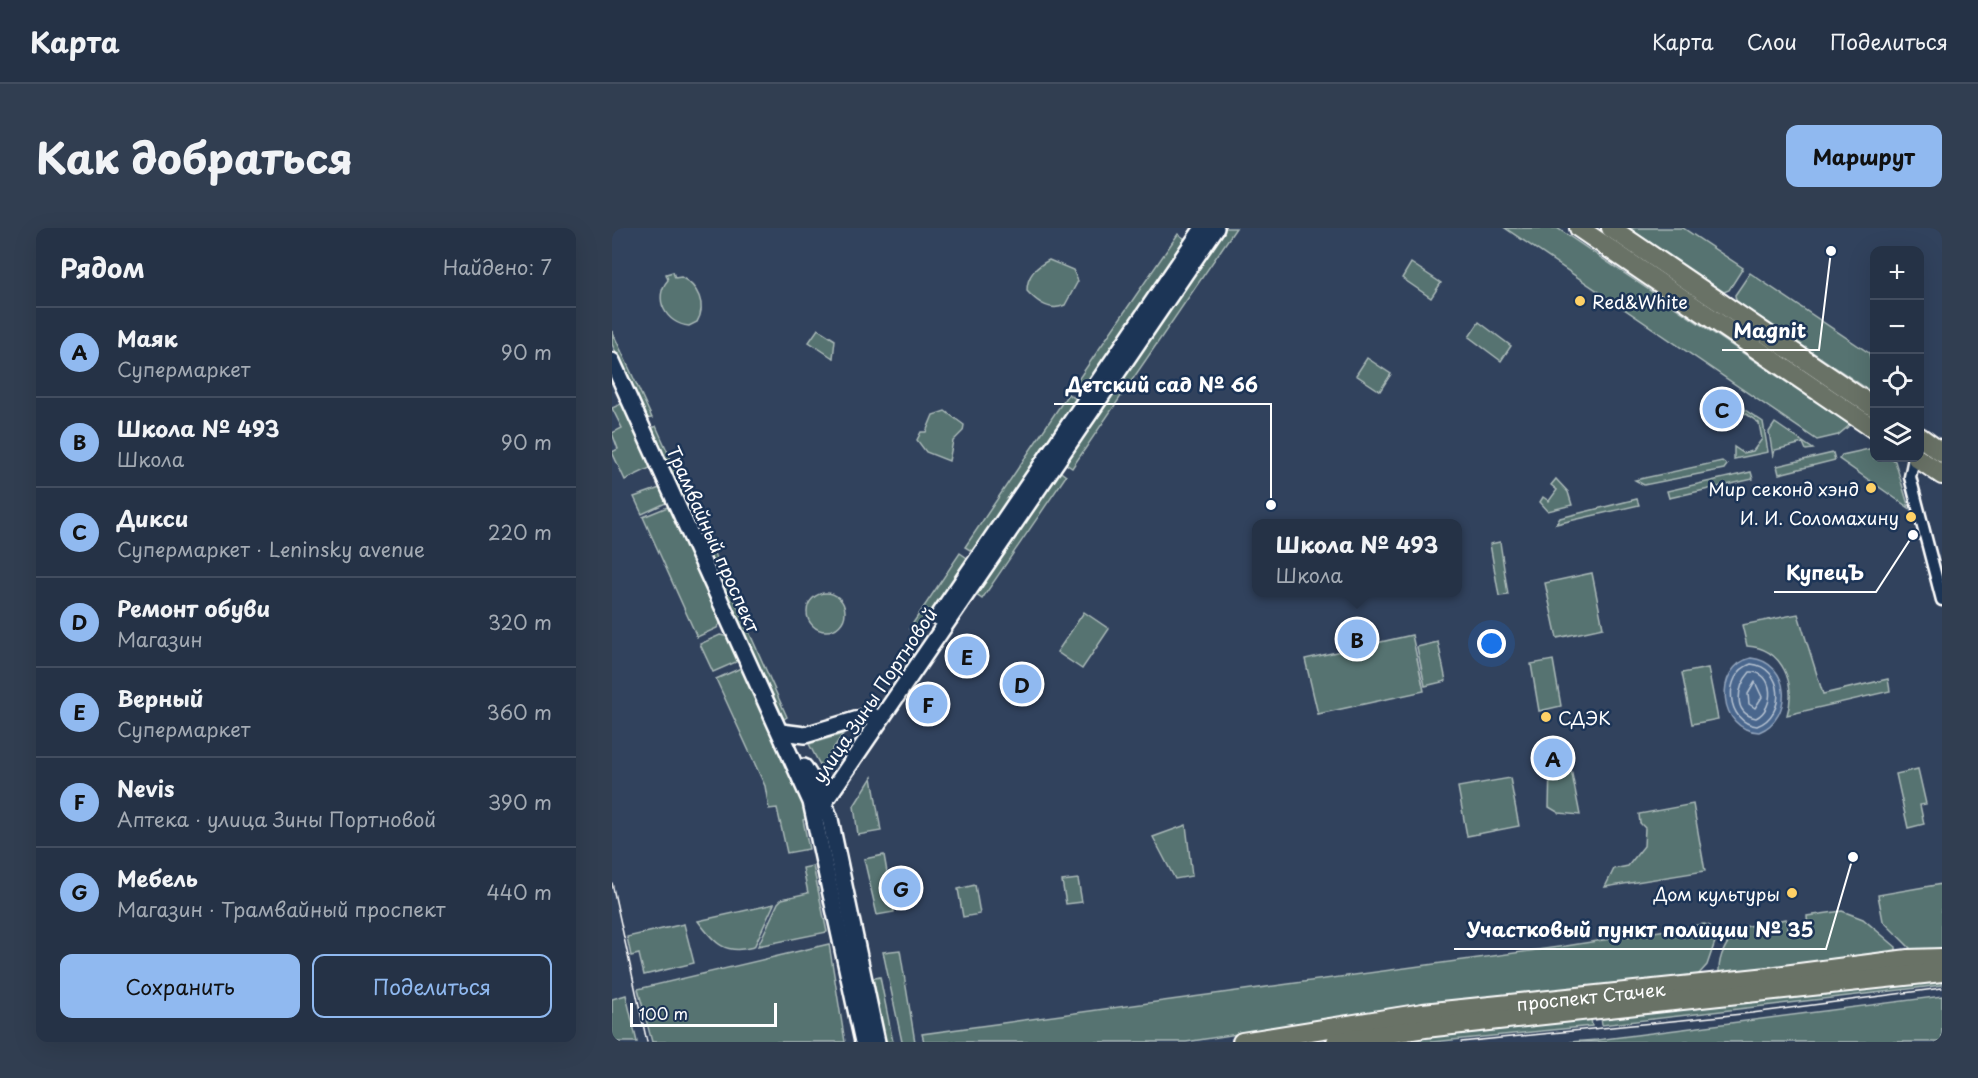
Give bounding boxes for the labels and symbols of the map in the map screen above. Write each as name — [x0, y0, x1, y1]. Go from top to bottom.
place label: Red&White — [1592, 288, 1688, 315]
marker: Red&White — [1573, 294, 1587, 308]
callout: Magnit — [1722, 312, 1819, 350]
text: Magnit — [1734, 315, 1807, 345]
callout: Детский сад № 66 — [1054, 366, 1271, 404]
text: Детский сад № 66 — [1065, 369, 1258, 399]
pin: C — [1702, 386, 1742, 432]
street label: Трамвайный проспект — [661, 441, 768, 637]
place label: Мир секонд хэнд — [1708, 475, 1859, 502]
marker: Мир секонд хэнд — [1864, 481, 1878, 495]
place label: И. И. Соломахину — [1740, 504, 1899, 531]
marker: И. И. Соломахину — [1904, 510, 1918, 524]
callout: КупецЪ — [1774, 554, 1876, 592]
text: КупецЪ — [1786, 557, 1864, 587]
street label: улица Зины Портновой — [805, 602, 943, 788]
pin: B — [1338, 616, 1376, 662]
your location — [1477, 629, 1506, 658]
pin: E — [948, 634, 986, 678]
pin: D — [1002, 662, 1042, 706]
pin: F — [908, 682, 948, 726]
place label: СДЭК — [1558, 704, 1611, 731]
marker: СДЭК — [1539, 710, 1553, 724]
pin: A — [1534, 736, 1572, 780]
pin: G — [882, 866, 920, 910]
place label: Дом культуры — [1653, 880, 1780, 907]
marker: Дом культуры — [1785, 886, 1799, 900]
callout: Участковый пункт полиции № 35 — [1454, 911, 1826, 949]
text: Участковый пункт полиции № 35 — [1466, 914, 1814, 944]
street label: проспект Стачек — [1515, 974, 1667, 1017]
scale bar — [630, 1000, 777, 1028]

